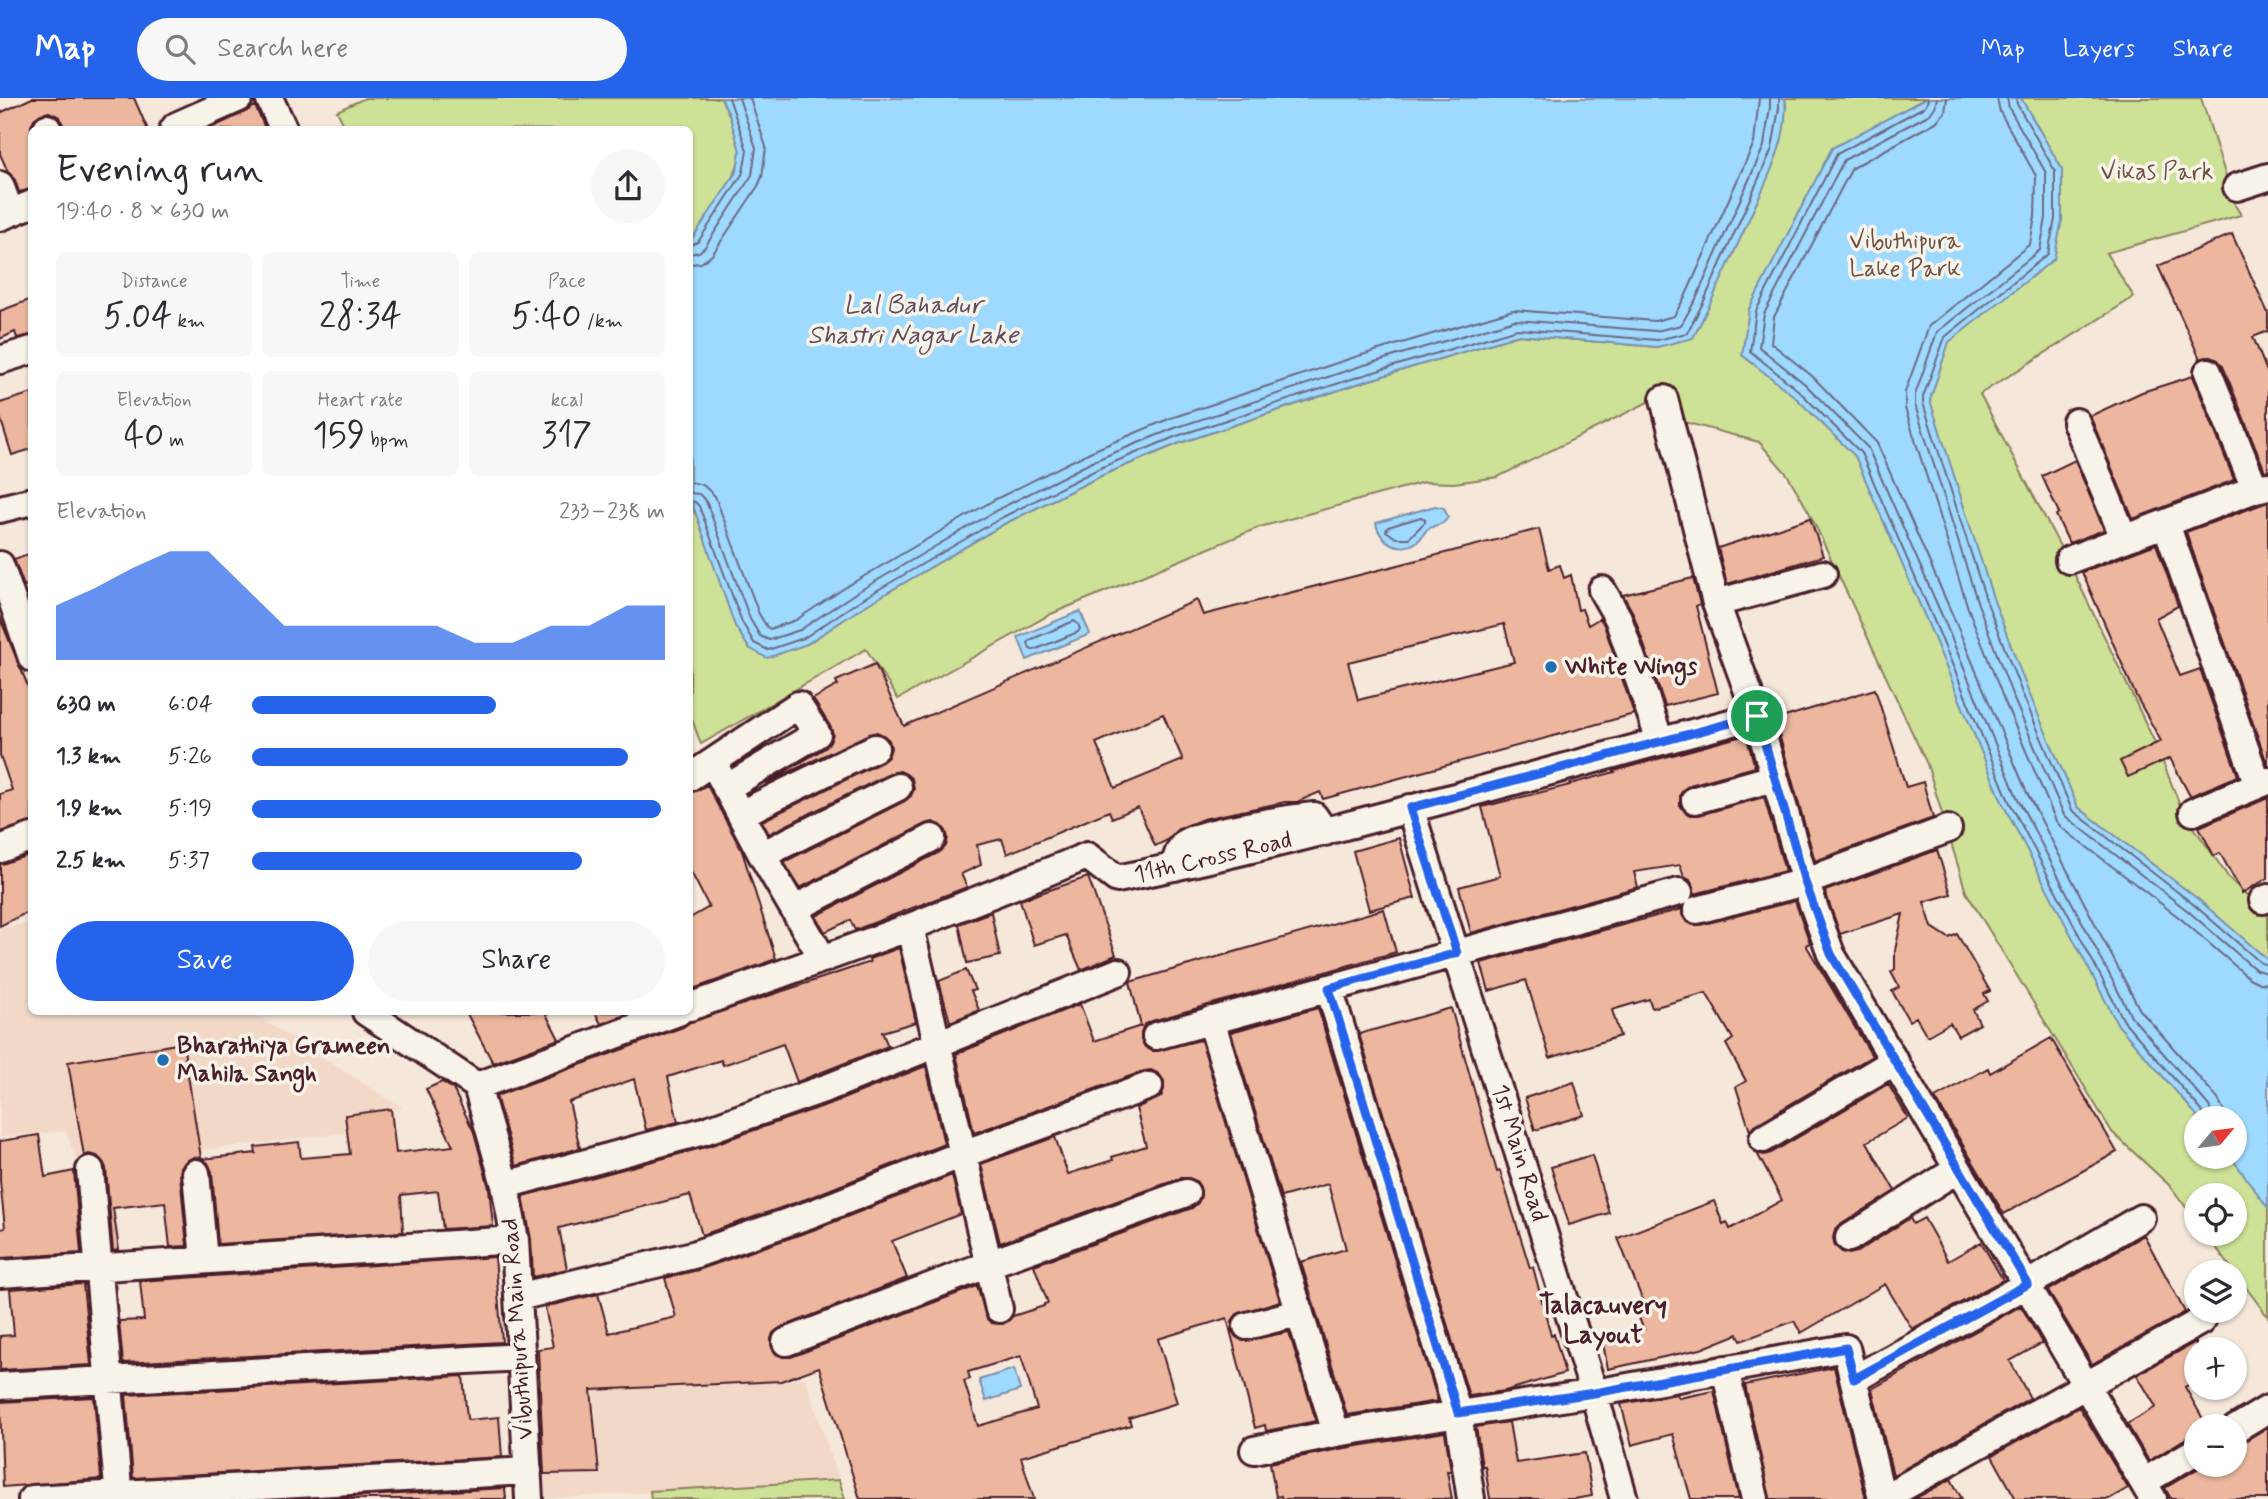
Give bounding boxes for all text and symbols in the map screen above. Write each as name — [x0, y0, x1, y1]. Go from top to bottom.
search box — [137, 18, 627, 81]
text: Map — [35, 27, 95, 71]
icon: search — [161, 30, 199, 68]
text: Search here — [217, 32, 348, 66]
text: Map — [1981, 34, 2025, 65]
text: Layers — [2063, 34, 2135, 65]
text: Share — [2173, 34, 2233, 65]
text: Evening run — [56, 146, 263, 195]
button: share — [591, 149, 665, 223]
park label: Vikas Park — [2101, 157, 2213, 188]
text: 19:40 · 8 × 630 m — [56, 197, 230, 227]
park label: Vibuthipura Lake Park — [1849, 226, 1961, 285]
text: Distance — [121, 269, 188, 294]
text: Time — [341, 269, 380, 294]
text: Pace — [548, 269, 586, 294]
water label: Lal Bahadur Shastri Nagar Lake — [808, 289, 1020, 355]
text: 5.04 — [103, 294, 172, 340]
text: 28:34 — [319, 294, 402, 340]
text: 5:40 — [511, 294, 582, 340]
text: km — [172, 309, 205, 334]
text: /km — [582, 309, 623, 334]
text: Elevation — [117, 388, 192, 413]
text: Heart rate — [318, 388, 403, 413]
text: kcal — [551, 388, 583, 413]
text: 40 — [124, 413, 164, 459]
text: 159 — [312, 413, 365, 459]
text: 317 — [542, 413, 592, 459]
text: m — [164, 428, 184, 453]
text: bpm — [365, 428, 409, 453]
text: Elevation — [56, 497, 147, 527]
text: 233–238 m — [559, 497, 665, 527]
place label: White Wings — [1564, 652, 1698, 686]
marker: White Wings — [1543, 659, 1559, 675]
pin — [1727, 686, 1787, 746]
text: 630 m — [56, 690, 116, 720]
text: 6:04 — [168, 690, 213, 720]
icon: arrive — [1738, 697, 1776, 735]
text: 1.3 km — [56, 742, 121, 772]
text: 5:26 — [168, 742, 212, 772]
text: 1.9 km — [56, 794, 122, 824]
text: 5:19 — [168, 794, 212, 824]
street label: 11th Cross Road — [1131, 825, 1295, 891]
text: 2.5 km — [56, 846, 126, 876]
text: 5:37 — [168, 846, 210, 876]
button: Save — [56, 921, 354, 1001]
button: Share — [368, 921, 665, 1001]
place label: Bharathiya Grameen Mahila Sangh — [177, 1031, 391, 1093]
marker: Bharathiya Grameen Mahila Sangh — [155, 1052, 171, 1068]
street label: 1st Main Road — [1483, 1081, 1555, 1225]
north arrow — [2184, 1106, 2247, 1169]
map controls — [2184, 1106, 2247, 1477]
button: locate — [2184, 1183, 2247, 1246]
street label: Vibuthipura Main Road — [495, 1217, 541, 1441]
button: layers — [2184, 1260, 2247, 1323]
district label: Talacauvery Layout — [1539, 1289, 1667, 1353]
button: + — [2184, 1337, 2247, 1400]
button: − — [2184, 1414, 2247, 1477]

